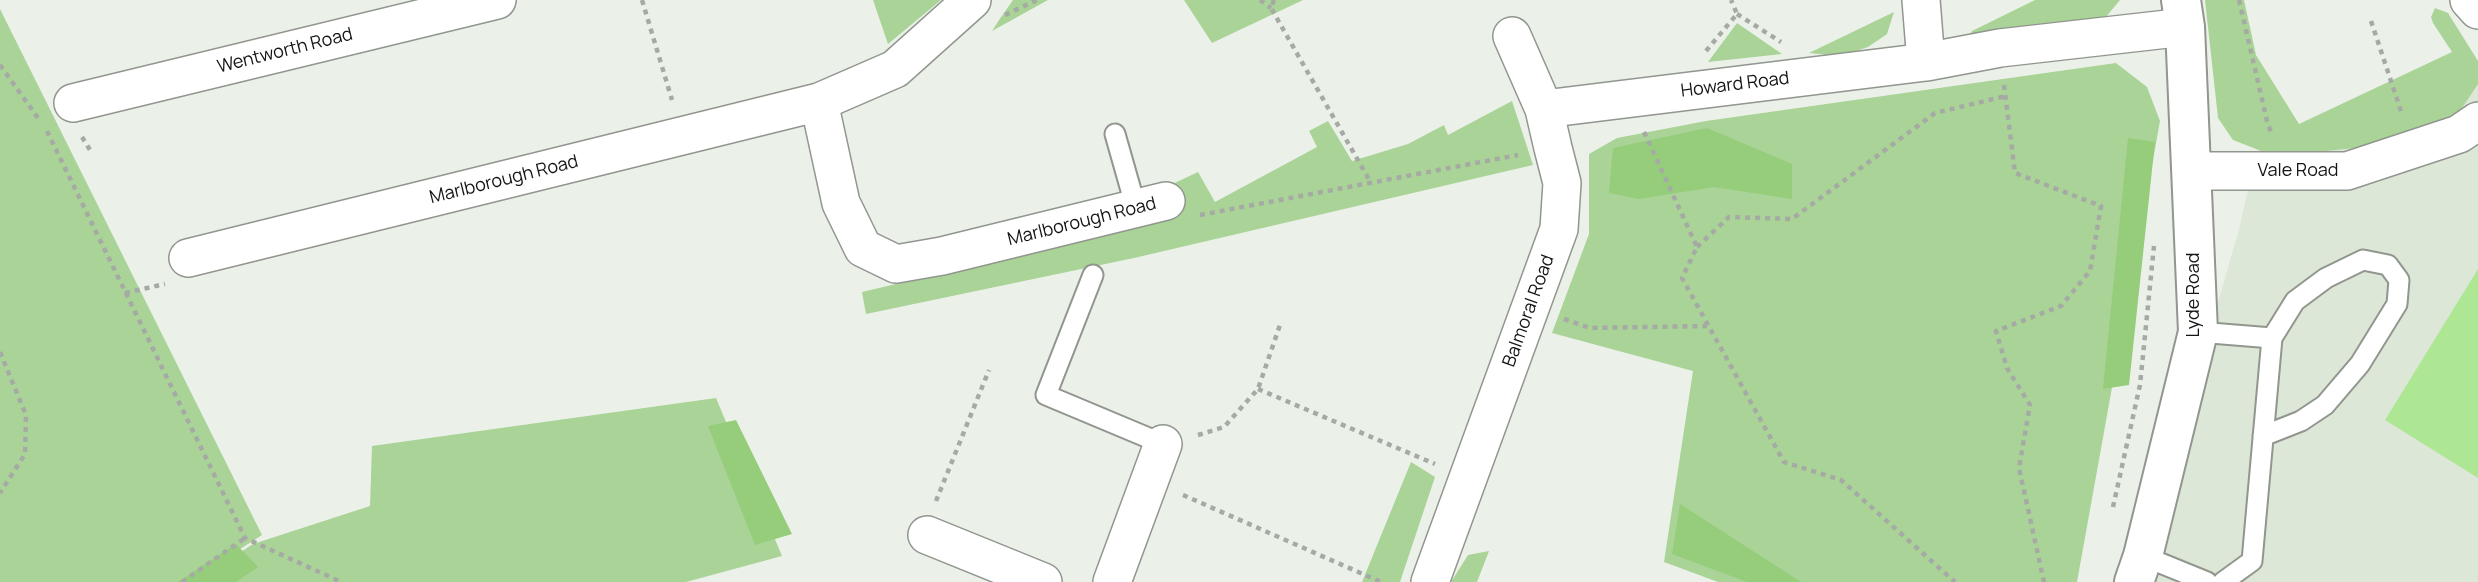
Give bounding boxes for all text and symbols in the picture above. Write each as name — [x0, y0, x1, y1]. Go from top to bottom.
street label: Wentworth Road — [215, 24, 355, 78]
street label: Howard Road — [1680, 68, 1790, 102]
street label: Marlborough Road — [427, 151, 581, 209]
street label: Vale Road — [2257, 160, 2339, 182]
street label: Marlborough Road — [1005, 193, 1159, 251]
street label: Balmoral Road — [1499, 252, 1559, 370]
street label: Lyde Road — [2183, 253, 2205, 337]

